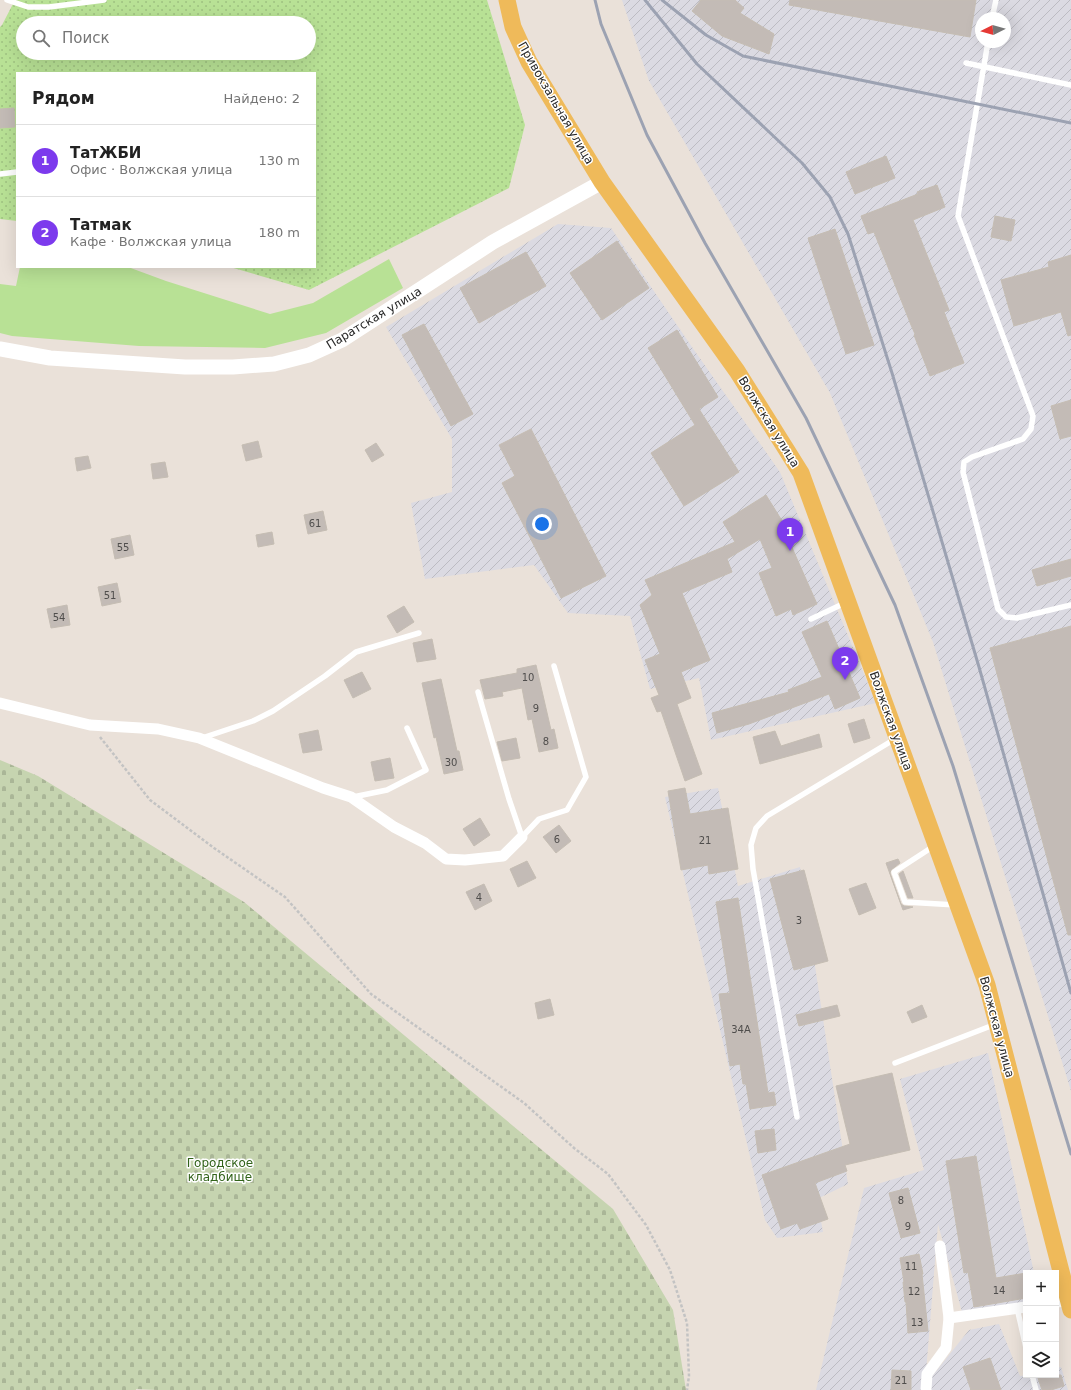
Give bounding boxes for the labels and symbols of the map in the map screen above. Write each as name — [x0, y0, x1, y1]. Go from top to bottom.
north arrow — [975, 12, 1011, 48]
street label: Привокзальная улица — [515, 39, 597, 167]
street label: Паратская улица — [324, 284, 424, 352]
street label: Волжская улица — [735, 374, 803, 470]
your location — [532, 514, 552, 534]
house number: 61 — [309, 518, 321, 529]
pin: 1 — [777, 518, 803, 551]
house number: 55 — [117, 542, 129, 553]
house number: 51 — [104, 590, 116, 601]
house number: 54 — [53, 612, 65, 623]
pin: 2 — [832, 647, 858, 680]
street label: Волжская улица — [867, 670, 915, 772]
house number: 10 — [522, 672, 534, 683]
house number: 9 — [533, 703, 539, 714]
house number: 8 — [543, 736, 549, 747]
house number: 30 — [445, 757, 457, 768]
house number: 6 — [554, 834, 560, 845]
house number: 21 — [699, 835, 711, 846]
house number: 4 — [476, 892, 482, 903]
house number: 3 — [796, 915, 802, 926]
street label: Волжская улица — [977, 975, 1017, 1079]
house number: 34А — [731, 1024, 751, 1035]
park label: Городское кладбище — [187, 1156, 253, 1184]
house number: 8 — [898, 1195, 904, 1206]
house number: 9 — [905, 1221, 911, 1232]
house number: 11 — [905, 1261, 917, 1272]
house number: 14 — [993, 1285, 1005, 1296]
house number: 12 — [908, 1286, 920, 1297]
house number: 13 — [911, 1317, 923, 1328]
house number: 21 — [895, 1375, 907, 1386]

